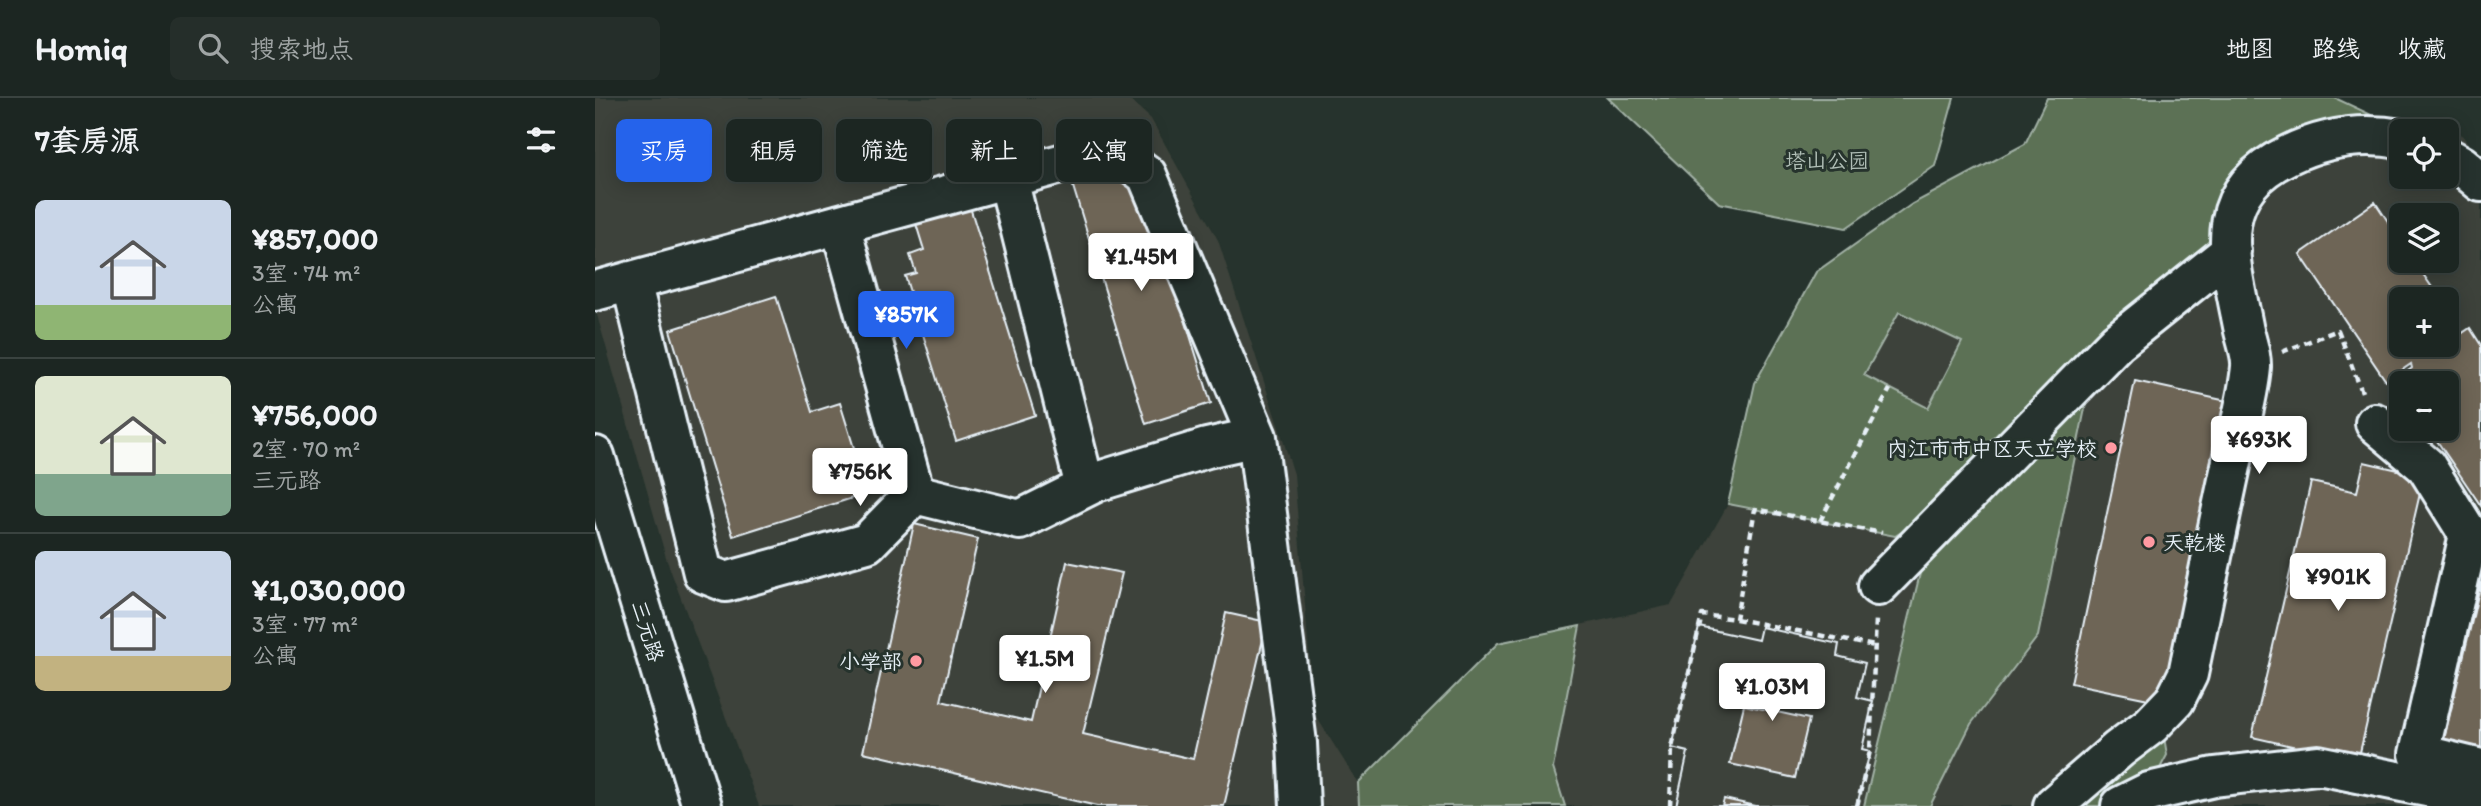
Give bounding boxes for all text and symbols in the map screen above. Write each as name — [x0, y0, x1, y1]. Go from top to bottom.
search box — [170, 17, 660, 80]
text: Homiq — [35, 29, 128, 68]
icon: search — [194, 29, 232, 67]
text: 搜索地点 — [250, 33, 354, 65]
text: 地图 — [2226, 34, 2274, 63]
text: 路线 — [2312, 34, 2360, 63]
text: 收藏 — [2398, 34, 2446, 63]
chip: 买房 — [616, 119, 712, 182]
chip: 租房 — [726, 119, 822, 182]
chip: 筛选 — [836, 119, 932, 182]
chip: 新上 — [946, 119, 1042, 182]
chip: 公寓 — [1056, 119, 1152, 182]
map controls — [2389, 119, 2459, 441]
button: locate — [2389, 119, 2459, 189]
icon: filters — [522, 121, 560, 159]
text: 7套房源 — [35, 122, 140, 159]
park label: 塔山公园 — [1785, 148, 1869, 173]
button: layers — [2389, 203, 2459, 273]
text: ¥857,000 — [252, 220, 378, 257]
icon: home — [91, 228, 175, 312]
pin: ¥1.45M — [1084, 234, 1198, 293]
text: ¥1.45M — [1104, 242, 1178, 270]
text: 3室 · 74 m² — [252, 259, 360, 287]
button: + — [2389, 287, 2459, 357]
text: 公寓 — [252, 290, 298, 318]
pin: ¥857K — [857, 292, 955, 351]
text: ¥857K — [874, 300, 938, 328]
button: − — [2389, 371, 2459, 441]
text: ¥756,000 — [252, 396, 378, 433]
icon: home — [91, 404, 175, 488]
pin: ¥693K — [2210, 416, 2308, 476]
text: ¥693K — [2227, 425, 2291, 453]
text: 2室 · 70 m² — [252, 435, 360, 463]
place label: 内江市市中区天立学校 — [1887, 436, 2097, 461]
marker: 内江市市中区天立学校 — [2103, 440, 2119, 456]
pin: ¥756K — [811, 448, 909, 508]
text: ¥756K — [828, 457, 892, 485]
text: 三元路 — [252, 466, 321, 494]
place label: 天乾楼 — [2163, 530, 2226, 555]
marker: 天乾楼 — [2141, 534, 2157, 550]
pin: ¥901K — [2289, 554, 2387, 613]
text: ¥901K — [2306, 562, 2370, 590]
text: ¥1,030,000 — [252, 571, 406, 608]
icon: home — [91, 579, 175, 663]
street label: 三元路 — [627, 597, 669, 665]
text: 3室 · 77 m² — [252, 610, 358, 638]
pin: ¥1.5M — [996, 636, 1094, 695]
text: 公寓 — [252, 641, 298, 669]
text: ¥1.5M — [1015, 644, 1075, 672]
place label: 小学部 — [839, 649, 902, 674]
marker: 小学部 — [908, 653, 924, 669]
pin: ¥1.03M — [1715, 664, 1829, 723]
text: ¥1.03M — [1735, 672, 1809, 700]

